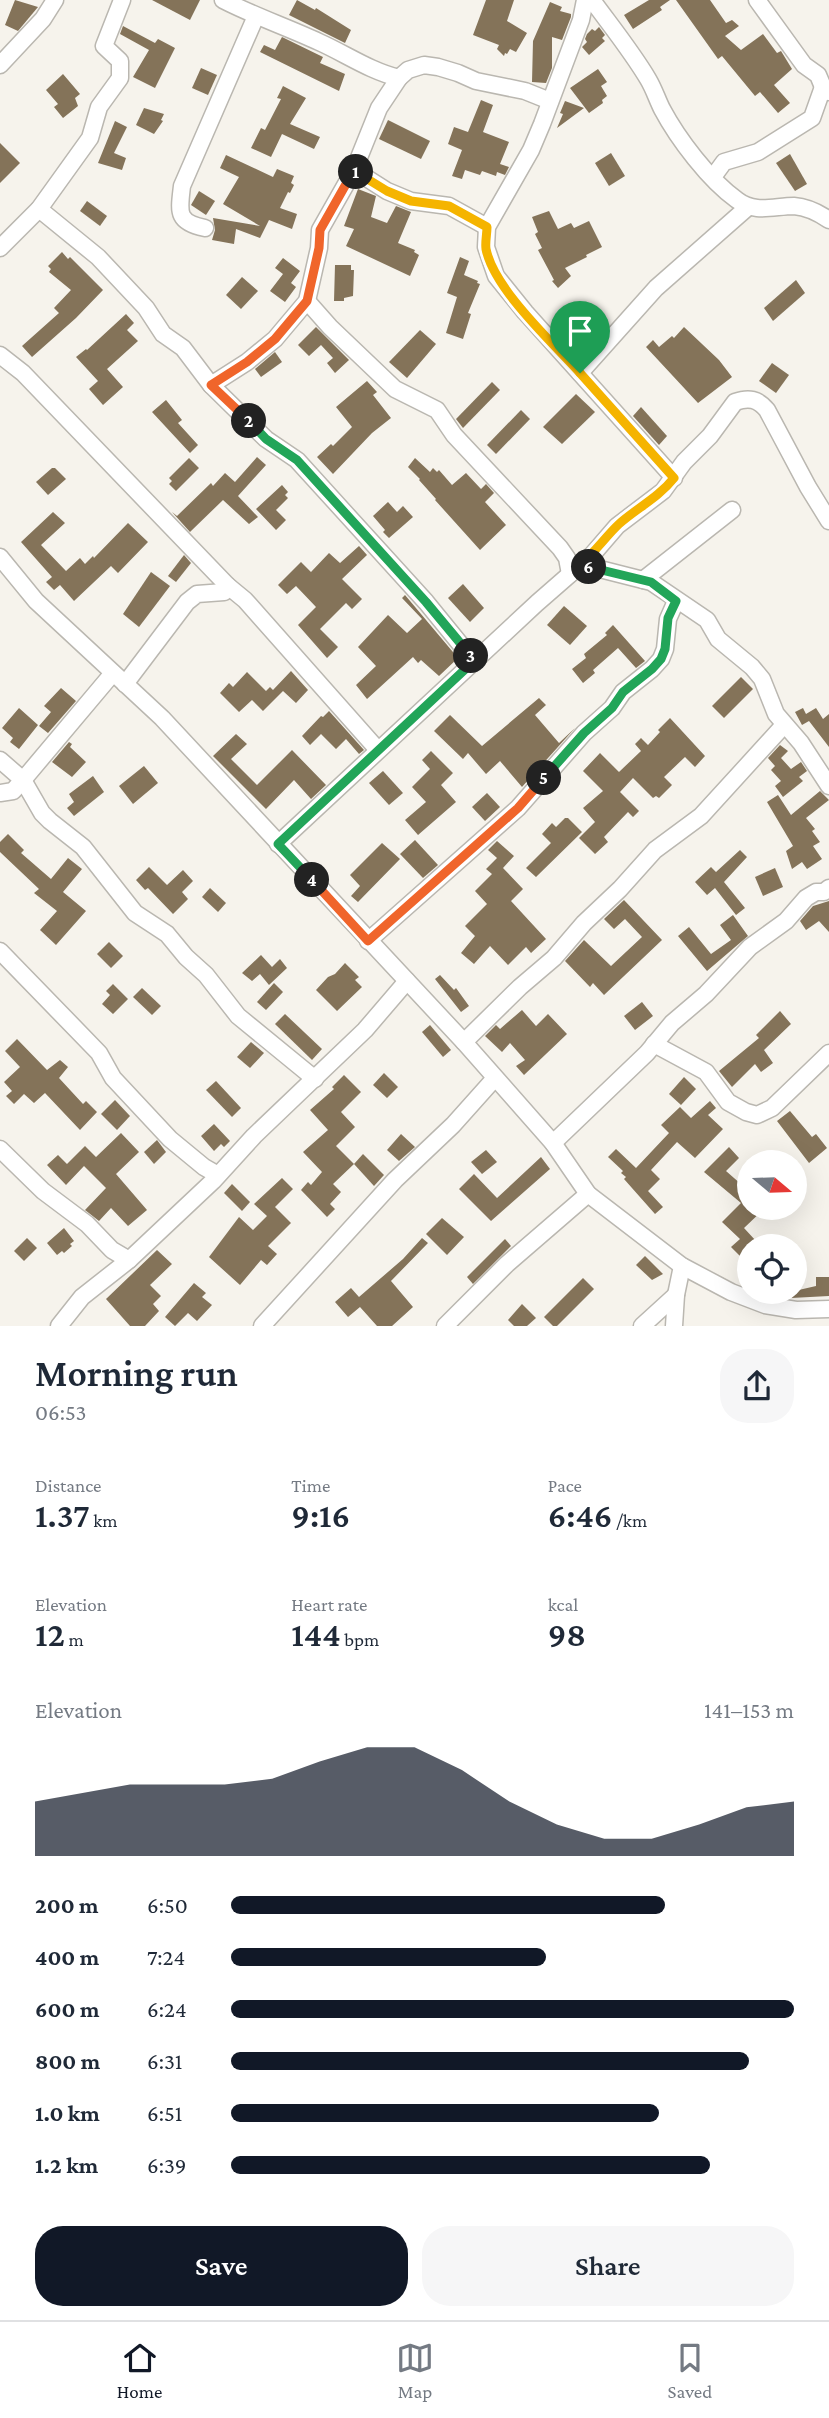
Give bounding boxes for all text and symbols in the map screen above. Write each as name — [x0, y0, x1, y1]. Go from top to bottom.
pin: 1 — [338, 154, 374, 190]
text: 1 — [352, 161, 359, 182]
pin — [550, 301, 610, 373]
icon: arrive — [561, 312, 599, 350]
pin: 2 — [232, 404, 266, 438]
text: 2 — [244, 410, 253, 431]
pin: 6 — [572, 550, 606, 584]
text: 6 — [583, 556, 594, 577]
pin: 3 — [454, 638, 489, 674]
text: 3 — [466, 645, 475, 666]
pin: 5 — [526, 760, 562, 796]
text: 5 — [539, 767, 548, 788]
pin: 4 — [294, 862, 330, 898]
text: 4 — [306, 869, 317, 890]
north arrow — [737, 1150, 807, 1220]
map controls — [737, 1150, 807, 1304]
button: locate — [737, 1234, 807, 1304]
button: share — [720, 1349, 794, 1423]
text: Morning run — [35, 1352, 238, 1394]
text: 06:53 — [35, 1399, 86, 1425]
text: Distance — [35, 1475, 101, 1496]
text: Time — [291, 1475, 330, 1496]
text: Pace — [548, 1475, 582, 1496]
text: 1.37 — [35, 1496, 90, 1535]
text: 9:16 — [291, 1496, 350, 1535]
text: 6:46 — [548, 1496, 612, 1535]
text: km — [90, 1510, 118, 1531]
text: /km — [612, 1510, 647, 1531]
text: Elevation — [35, 1594, 107, 1615]
text: Heart rate — [291, 1594, 367, 1615]
text: kcal — [548, 1594, 578, 1615]
text: 12 — [35, 1615, 65, 1654]
text: 144 — [291, 1615, 341, 1654]
text: 98 — [548, 1615, 586, 1654]
text: m — [65, 1629, 84, 1650]
text: bpm — [341, 1629, 379, 1650]
text: Elevation — [35, 1697, 122, 1723]
text: 141–153 m — [704, 1697, 794, 1723]
text: 200 m — [35, 1892, 99, 1918]
text: 6:50 — [147, 1892, 188, 1918]
text: 400 m — [35, 1944, 99, 1970]
text: 7:24 — [147, 1944, 185, 1970]
text: 600 m — [35, 1996, 99, 2022]
text: 6:24 — [147, 1996, 187, 2022]
text: 800 m — [35, 2048, 100, 2074]
text: 6:31 — [147, 2048, 183, 2074]
text: 1.0 km — [35, 2100, 100, 2126]
text: 6:51 — [147, 2100, 182, 2126]
text: 1.2 km — [35, 2152, 98, 2178]
text: 6:39 — [147, 2152, 186, 2178]
button: Save — [35, 2226, 408, 2306]
button: Share — [422, 2226, 794, 2306]
tab: Home — [117, 2339, 162, 2402]
tab: Map — [396, 2339, 434, 2402]
tab: Saved — [668, 2339, 712, 2402]

